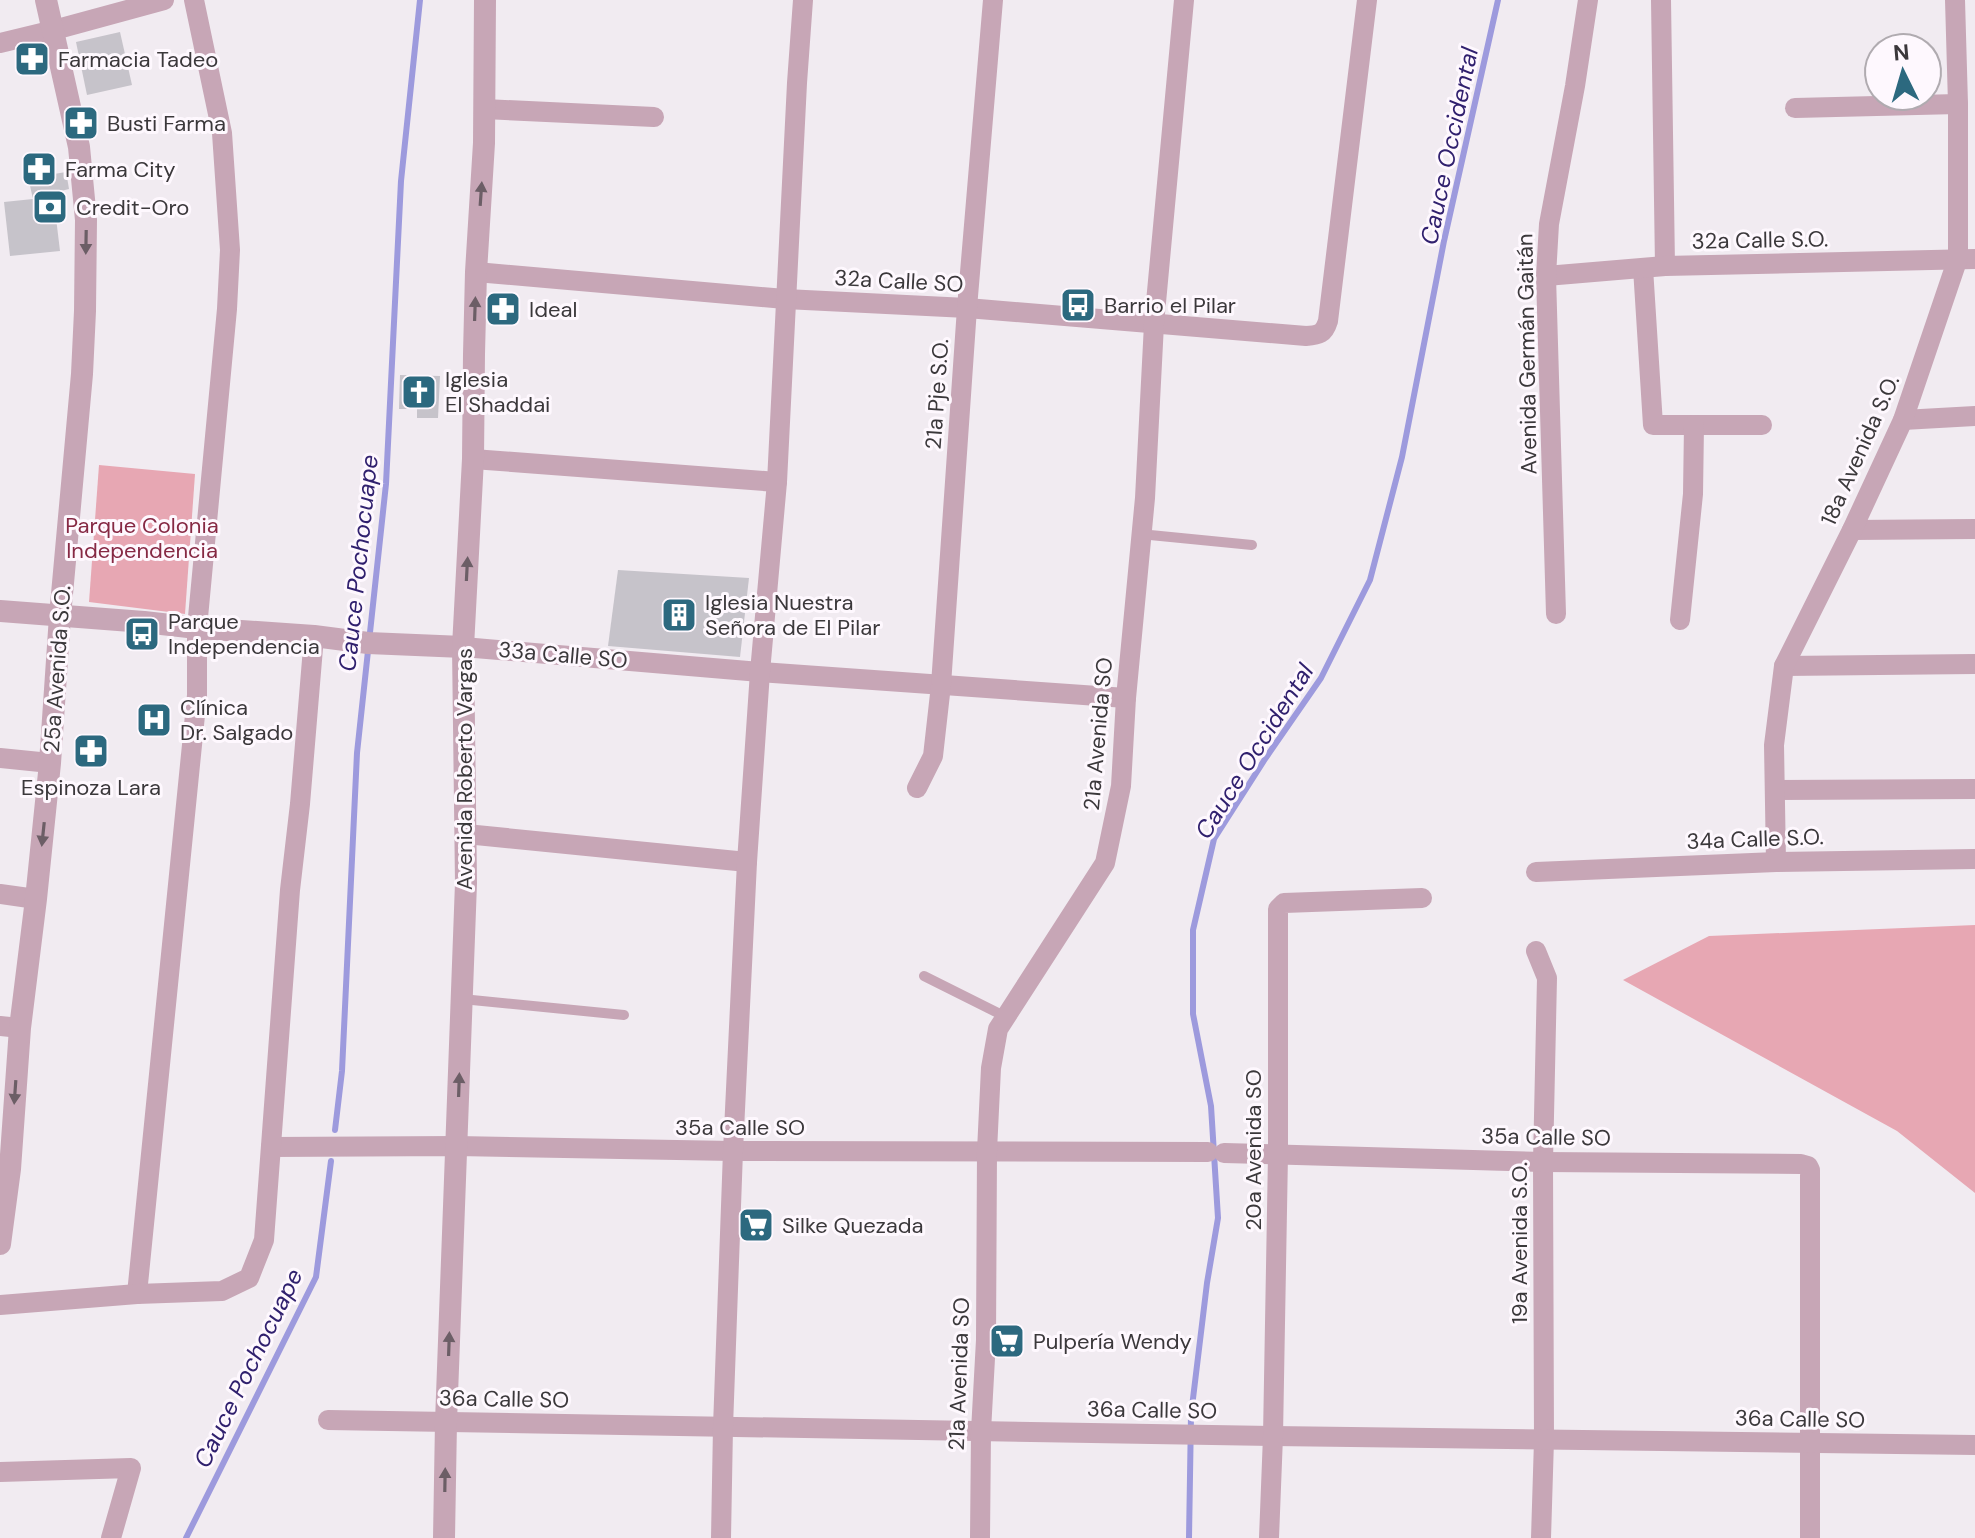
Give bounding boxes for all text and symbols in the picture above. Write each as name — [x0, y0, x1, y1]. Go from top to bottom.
north arrow — [1863, 32, 1943, 112]
text: N — [1892, 37, 1911, 68]
pharmacy icon: Farmacia Tadeo — [13, 40, 51, 78]
water label: Cauce Occidental — [1413, 44, 1485, 247]
place label: Farmacia Tadeo — [58, 45, 218, 74]
pharmacy icon: Busti Farma — [62, 104, 100, 142]
place label: Busti Farma — [107, 109, 226, 138]
pharmacy icon: Farma City — [20, 150, 58, 188]
place label: Farma City — [65, 155, 175, 184]
one-way arrow — [475, 181, 488, 206]
bank icon: Credit-Oro — [31, 188, 69, 226]
place label: Credit-Oro — [76, 193, 189, 222]
street label: 32a Calle S.O. — [1691, 224, 1829, 256]
one-way arrow — [80, 230, 92, 255]
street label: Avenida Germán Gaitán — [1510, 233, 1544, 475]
street label: 32a Calle SO — [834, 263, 964, 299]
bus stop icon: Barrio el Pilar — [1059, 286, 1097, 324]
pharmacy icon: Ideal — [484, 290, 522, 328]
place label: Barrio el Pilar — [1104, 291, 1236, 320]
place label: Ideal — [529, 295, 577, 324]
one-way arrow — [468, 296, 481, 321]
street label: 21a Pje S.O. — [919, 338, 955, 450]
place label: Iglesia El Shaddai — [445, 365, 550, 419]
street label: 18a Avenida S.O. — [1814, 370, 1906, 530]
church icon: Iglesia El Shaddai — [400, 373, 438, 411]
water label: Cauce Pochocuape — [331, 453, 385, 673]
park label: Parque Colonia Independencia — [65, 511, 219, 565]
one-way arrow — [461, 556, 474, 581]
street label: 25a Avenida S.O. — [37, 584, 77, 754]
place label: Iglesia Nuestra Señora de El Pilar — [705, 588, 880, 642]
building icon: Iglesia Nuestra Señora de El Pilar — [660, 596, 698, 634]
place label: Parque Independencia — [168, 607, 320, 661]
bus stop icon: Parque Independencia — [123, 615, 161, 653]
street label: 33a Calle SO — [497, 635, 629, 675]
street label: Avenida Roberto Vargas — [450, 648, 479, 890]
street label: 21a Avenida SO — [1077, 656, 1119, 812]
water label: Cauce Occidental — [1188, 657, 1321, 844]
place label: Clínica Dr. Salgado — [180, 693, 293, 747]
hospital icon: Clínica Dr. Salgado — [135, 701, 173, 739]
pharmacy icon: Espinoza Lara — [72, 732, 110, 770]
place label: Espinoza Lara — [21, 773, 161, 802]
one-way arrow — [36, 821, 49, 846]
street label: 34a Calle S.O. — [1686, 822, 1824, 856]
street label: 20a Avenida SO — [1239, 1069, 1268, 1231]
one-way arrow — [452, 1072, 465, 1097]
one-way arrow — [8, 1080, 21, 1105]
street label: 35a Calle SO — [675, 1113, 805, 1142]
street label: 35a Calle SO — [1481, 1121, 1611, 1153]
street label: 19a Avenida S.O. — [1505, 1162, 1534, 1324]
supermarket icon: Silke Quezada — [737, 1206, 775, 1244]
place label: Silke Quezada — [782, 1211, 924, 1240]
water label: Cauce Pochocuape — [186, 1263, 310, 1473]
street label: 21a Avenida SO — [942, 1297, 976, 1451]
supermarket icon: Pulpería Wendy — [988, 1322, 1026, 1360]
place label: Pulpería Wendy — [1033, 1327, 1192, 1356]
one-way arrow — [442, 1331, 455, 1356]
street label: 36a Calle SO — [439, 1383, 569, 1415]
street label: 36a Calle SO — [1087, 1394, 1217, 1426]
street label: 36a Calle SO — [1735, 1403, 1865, 1435]
one-way arrow — [439, 1467, 451, 1492]

